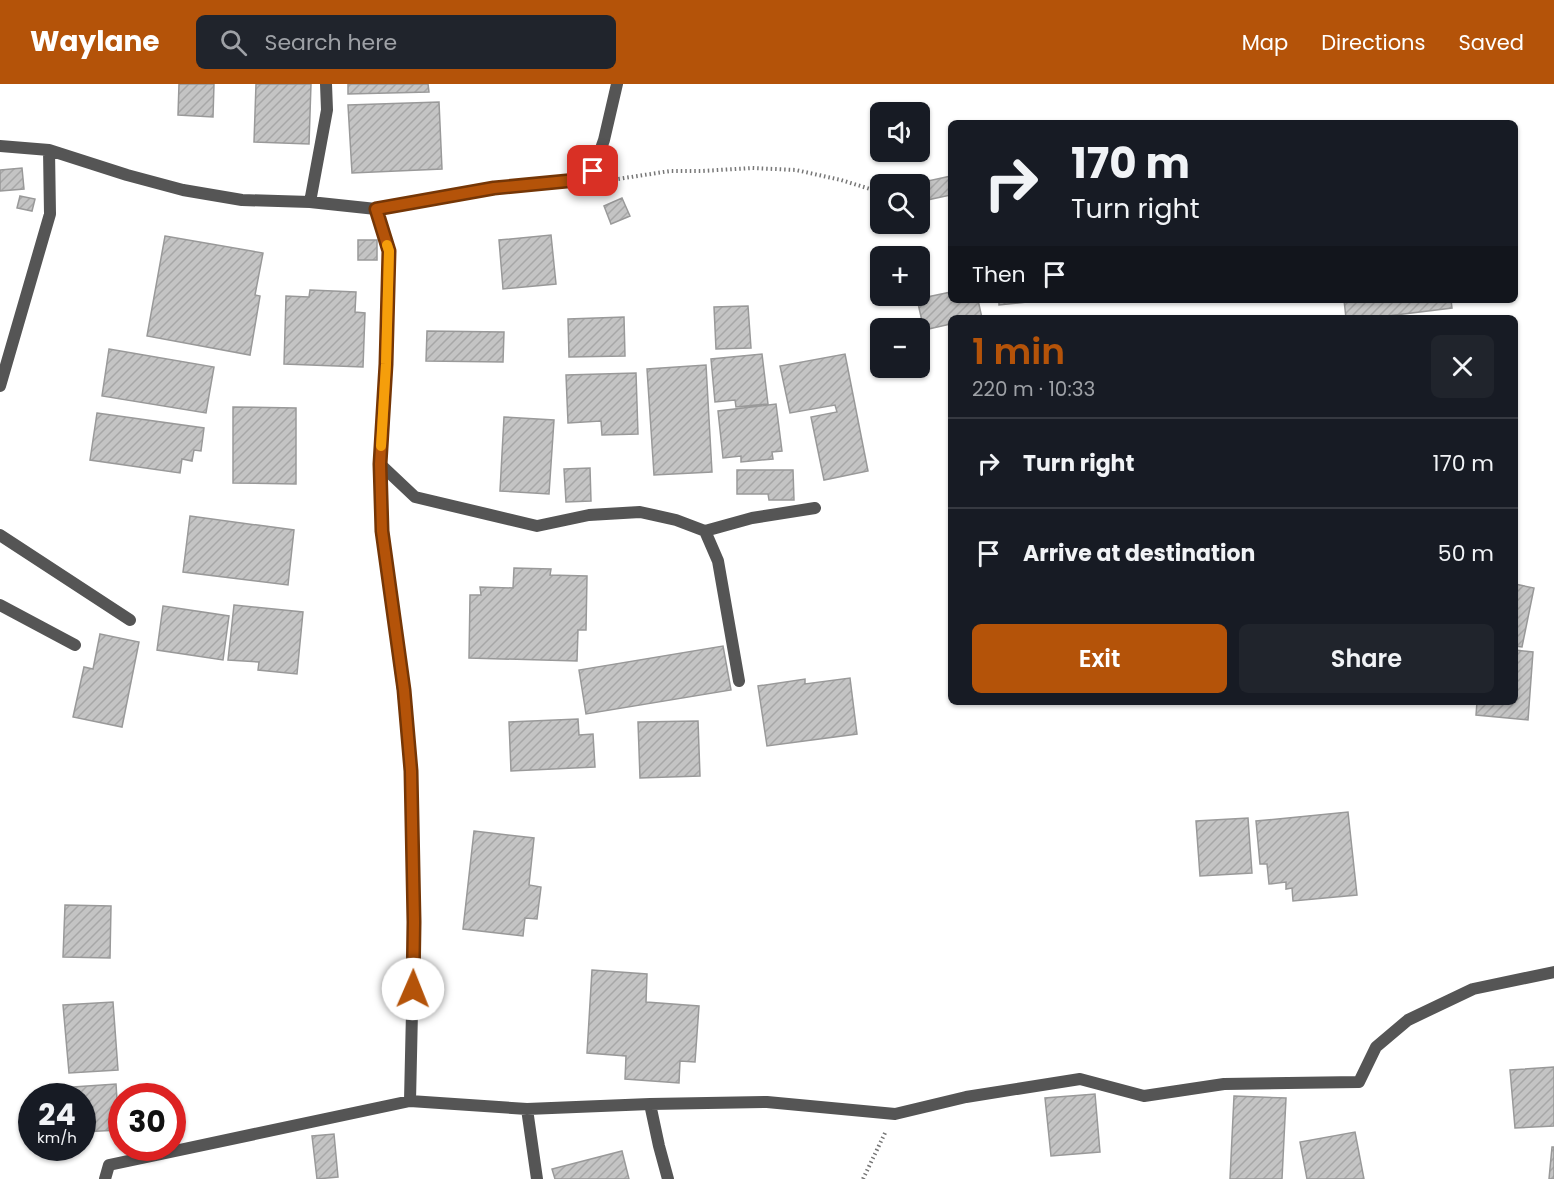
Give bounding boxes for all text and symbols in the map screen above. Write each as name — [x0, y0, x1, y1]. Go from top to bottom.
search box — [196, 15, 616, 69]
text: Waylane — [30, 22, 160, 61]
icon: search — [217, 26, 250, 59]
text: Search here — [265, 27, 397, 58]
text: Map — [1242, 28, 1288, 57]
text: Directions — [1321, 28, 1425, 57]
text: Saved — [1458, 28, 1524, 57]
map controls — [870, 102, 930, 378]
button: sound — [870, 102, 930, 162]
text: 170 m — [1071, 134, 1190, 193]
icon: right — [972, 144, 1050, 222]
pin — [567, 145, 618, 196]
icon: arrive — [576, 154, 609, 187]
button: search — [870, 174, 930, 234]
text: Turn right — [1071, 190, 1200, 227]
button: + — [870, 246, 930, 306]
icon: arrive — [1038, 258, 1071, 291]
text: Then — [972, 259, 1026, 290]
button: − — [870, 318, 930, 378]
text: 1 min — [972, 326, 1065, 377]
button: close — [1431, 335, 1494, 398]
text: 220 m · 10:33 — [972, 375, 1095, 403]
icon: right — [972, 447, 1005, 480]
text: Turn right — [1023, 448, 1134, 479]
text: 170 m — [1433, 448, 1494, 479]
icon: arrive — [972, 537, 1005, 570]
text: Arrive at destination — [1023, 538, 1255, 569]
text: 50 m — [1438, 538, 1494, 569]
button: Exit — [972, 624, 1227, 693]
button: Share — [1239, 624, 1494, 693]
position arrow — [381, 957, 445, 1021]
speed limit sign: 30 — [108, 1083, 186, 1161]
text: 24 — [38, 1093, 76, 1136]
text: km/h — [37, 1127, 77, 1148]

